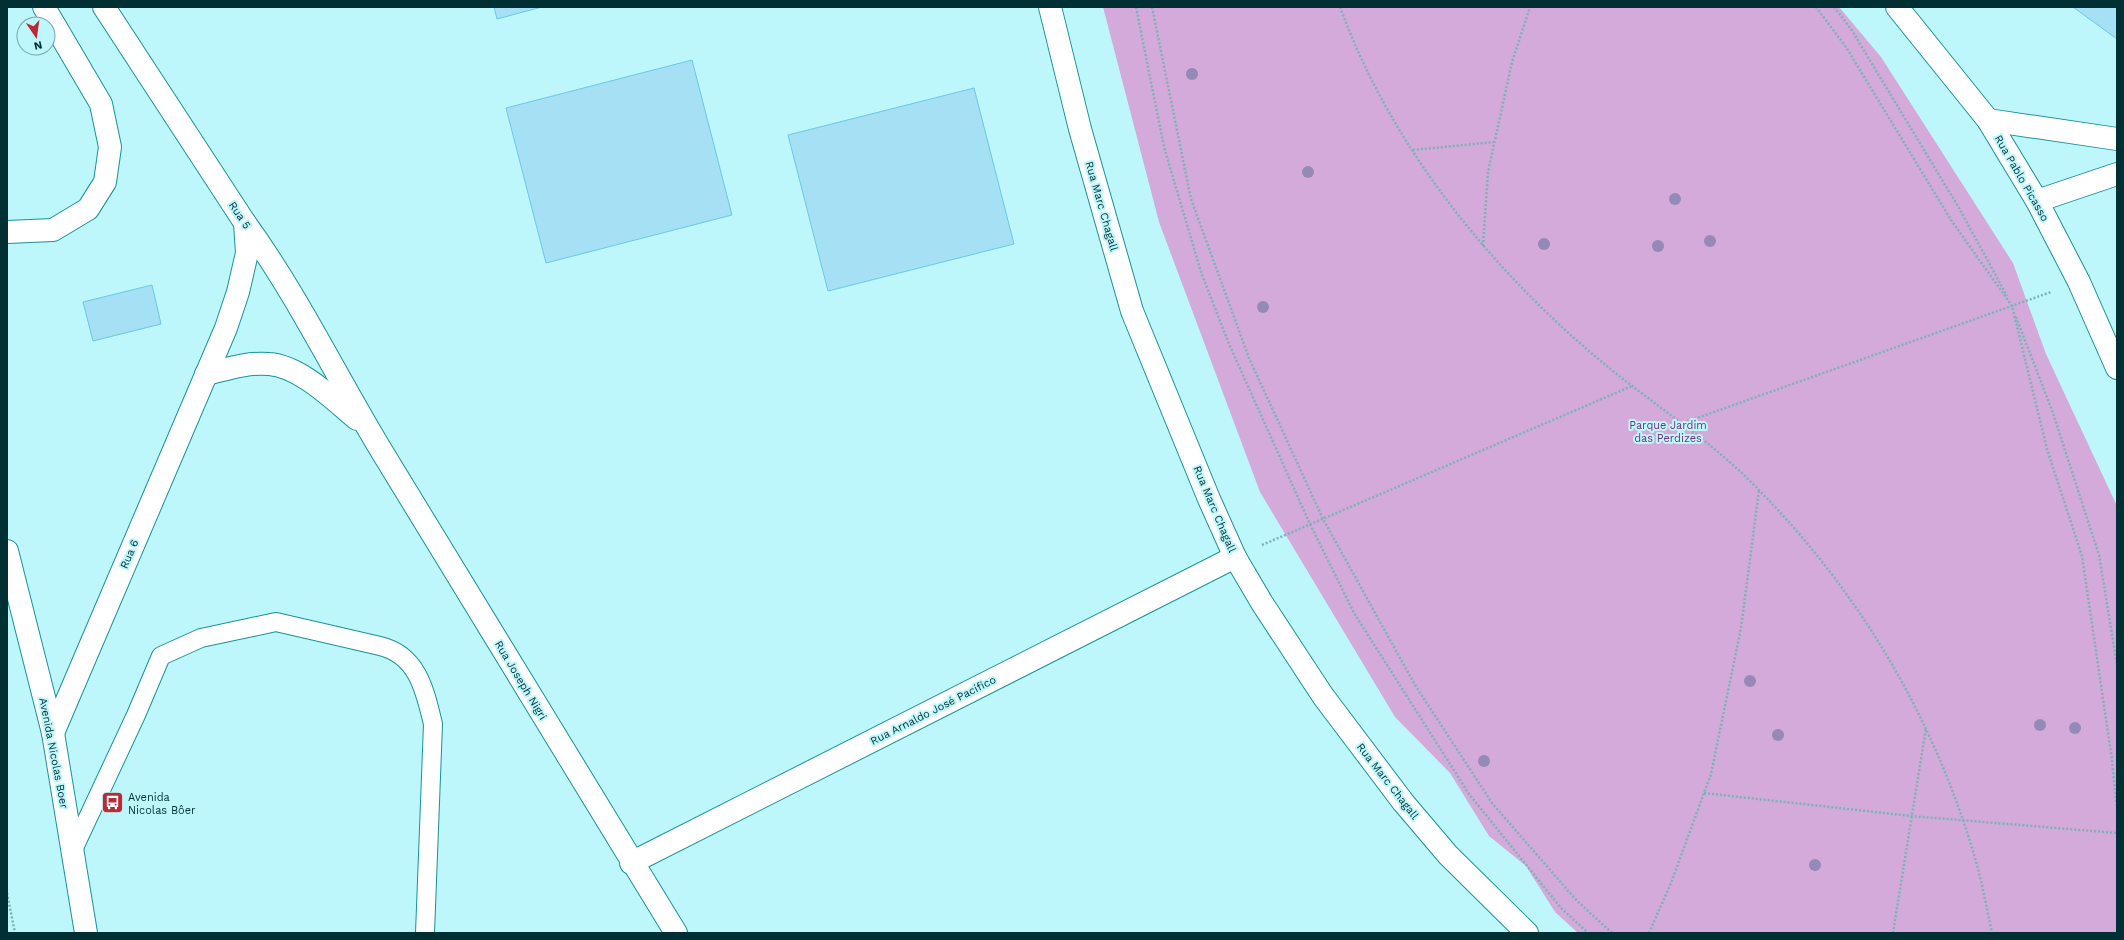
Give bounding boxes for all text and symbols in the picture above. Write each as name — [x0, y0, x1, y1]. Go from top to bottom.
north arrow — [16, 16, 56, 56]
text: N — [33, 38, 44, 53]
street label: Rua Pablo Picasso — [1992, 133, 2052, 224]
street label: Rua Marc Chagall — [1082, 160, 1121, 253]
street label: Rua 5 — [226, 199, 253, 231]
park label: Parque Jardim das Perdizes — [1629, 419, 1707, 445]
street label: Rua Marc Chagall — [1190, 464, 1239, 555]
street label: Rua 6 — [118, 537, 142, 571]
street label: Rua Joseph Nigri — [492, 638, 549, 722]
street label: Rua Arnaldo José Pacífico — [868, 673, 998, 748]
street label: Avenida Nicolas Boer — [36, 696, 71, 810]
street label: Rua Marc Chagall — [1354, 741, 1422, 822]
bus stop icon: Avenida Nicolas Bôer — [99, 790, 125, 816]
place label: Avenida Nicolas Bôer — [128, 791, 196, 817]

